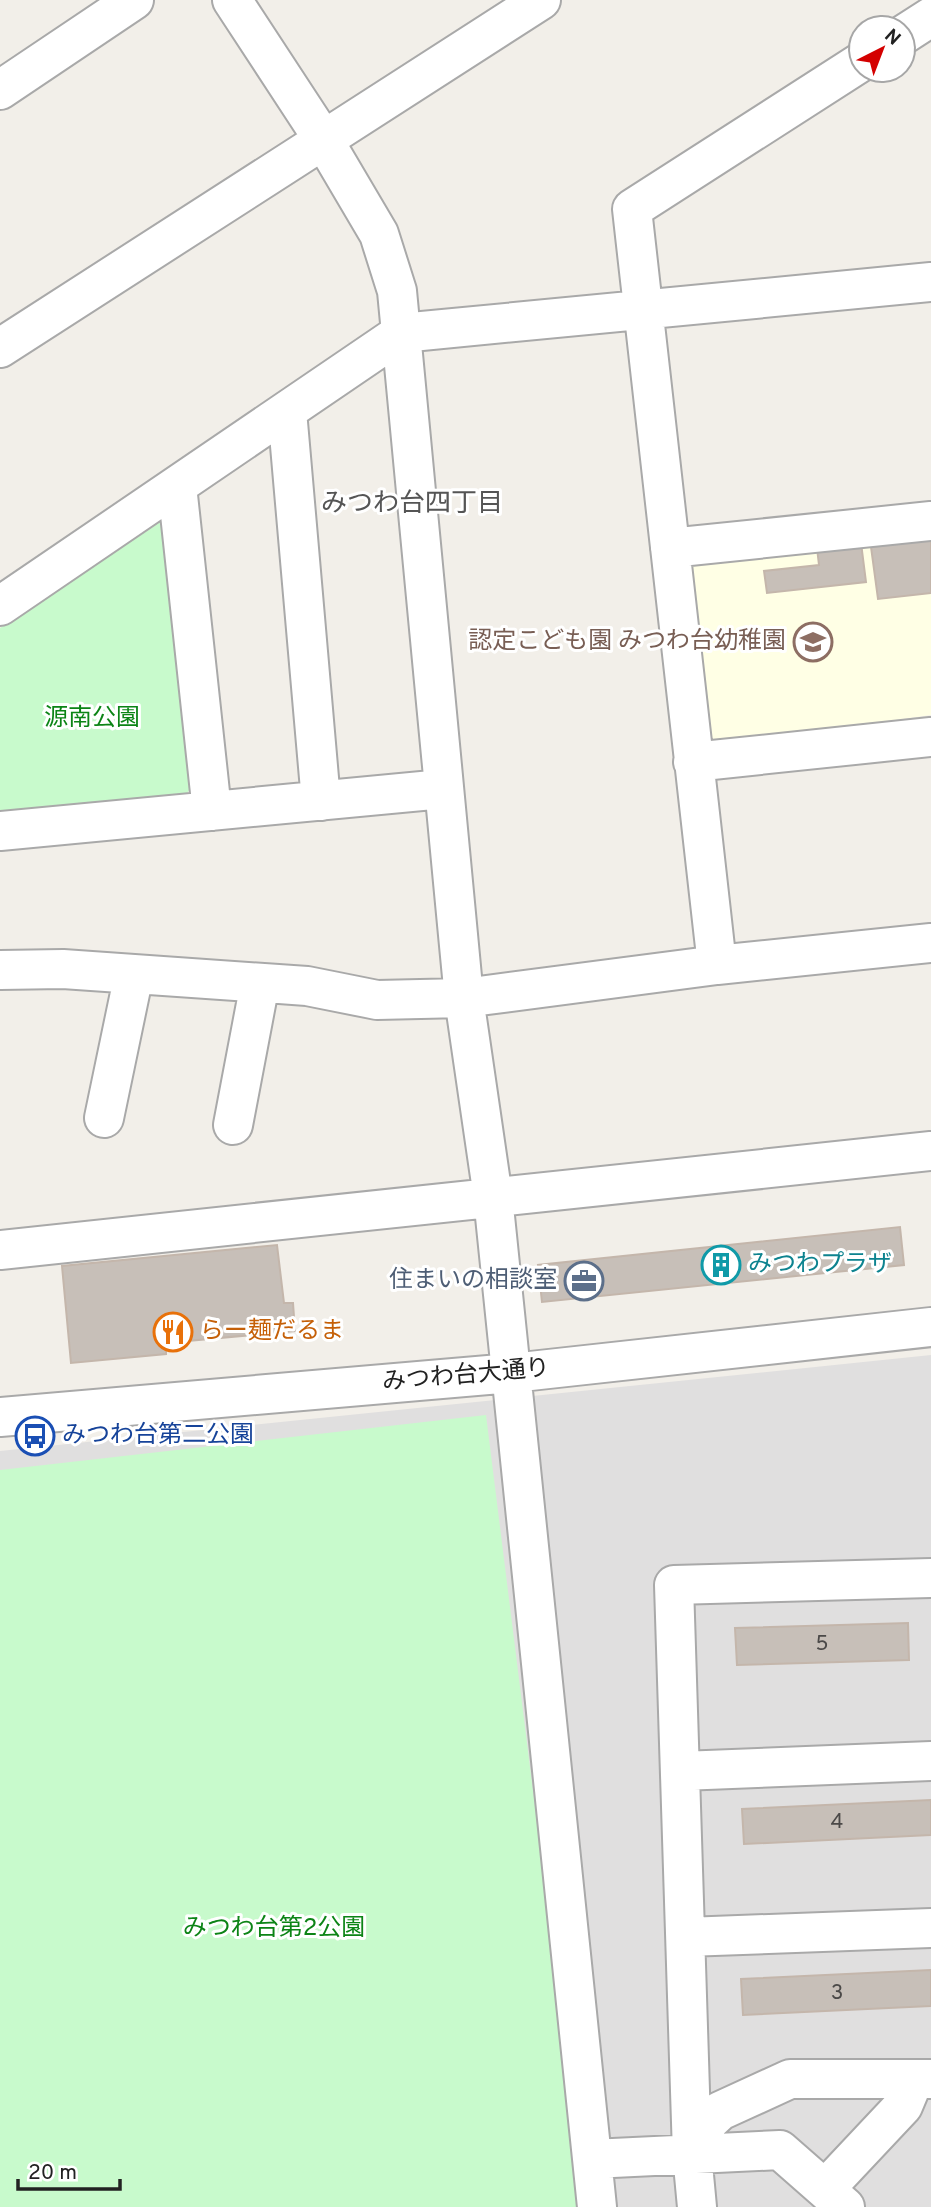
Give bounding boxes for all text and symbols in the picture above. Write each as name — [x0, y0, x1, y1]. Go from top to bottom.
north arrow — [847, 14, 917, 84]
text: N — [879, 24, 905, 51]
district label: みつわ台四丁目 — [321, 488, 503, 521]
school or university icon: 認定こども園 みつわ台幼稚園 — [792, 621, 834, 663]
place label: 認定こども園 みつわ台幼稚園 — [468, 627, 786, 657]
park label: 源南公園 — [44, 704, 140, 734]
building icon: みつわプラザ — [700, 1244, 742, 1286]
place label: みつわプラザ — [748, 1250, 892, 1280]
office icon: 住まいの相談室 — [563, 1260, 605, 1302]
place label: 住まいの相談室 — [389, 1266, 557, 1296]
restaurant icon: らー麺だるま — [152, 1311, 194, 1353]
place label: らー麺だるま — [200, 1317, 344, 1347]
street label: みつわ台大通り — [381, 1354, 551, 1398]
bus stop icon: みつわ台第二公園 — [14, 1415, 56, 1457]
place label: みつわ台第二公園 — [62, 1421, 254, 1451]
house number: 5 — [815, 1631, 829, 1658]
house number: 4 — [830, 1809, 844, 1836]
park label: みつわ台第2公園 — [183, 1914, 365, 1944]
house number: 3 — [831, 1980, 843, 2007]
scale bar — [18, 2148, 119, 2192]
text: 20 m — [28, 2160, 77, 2187]

